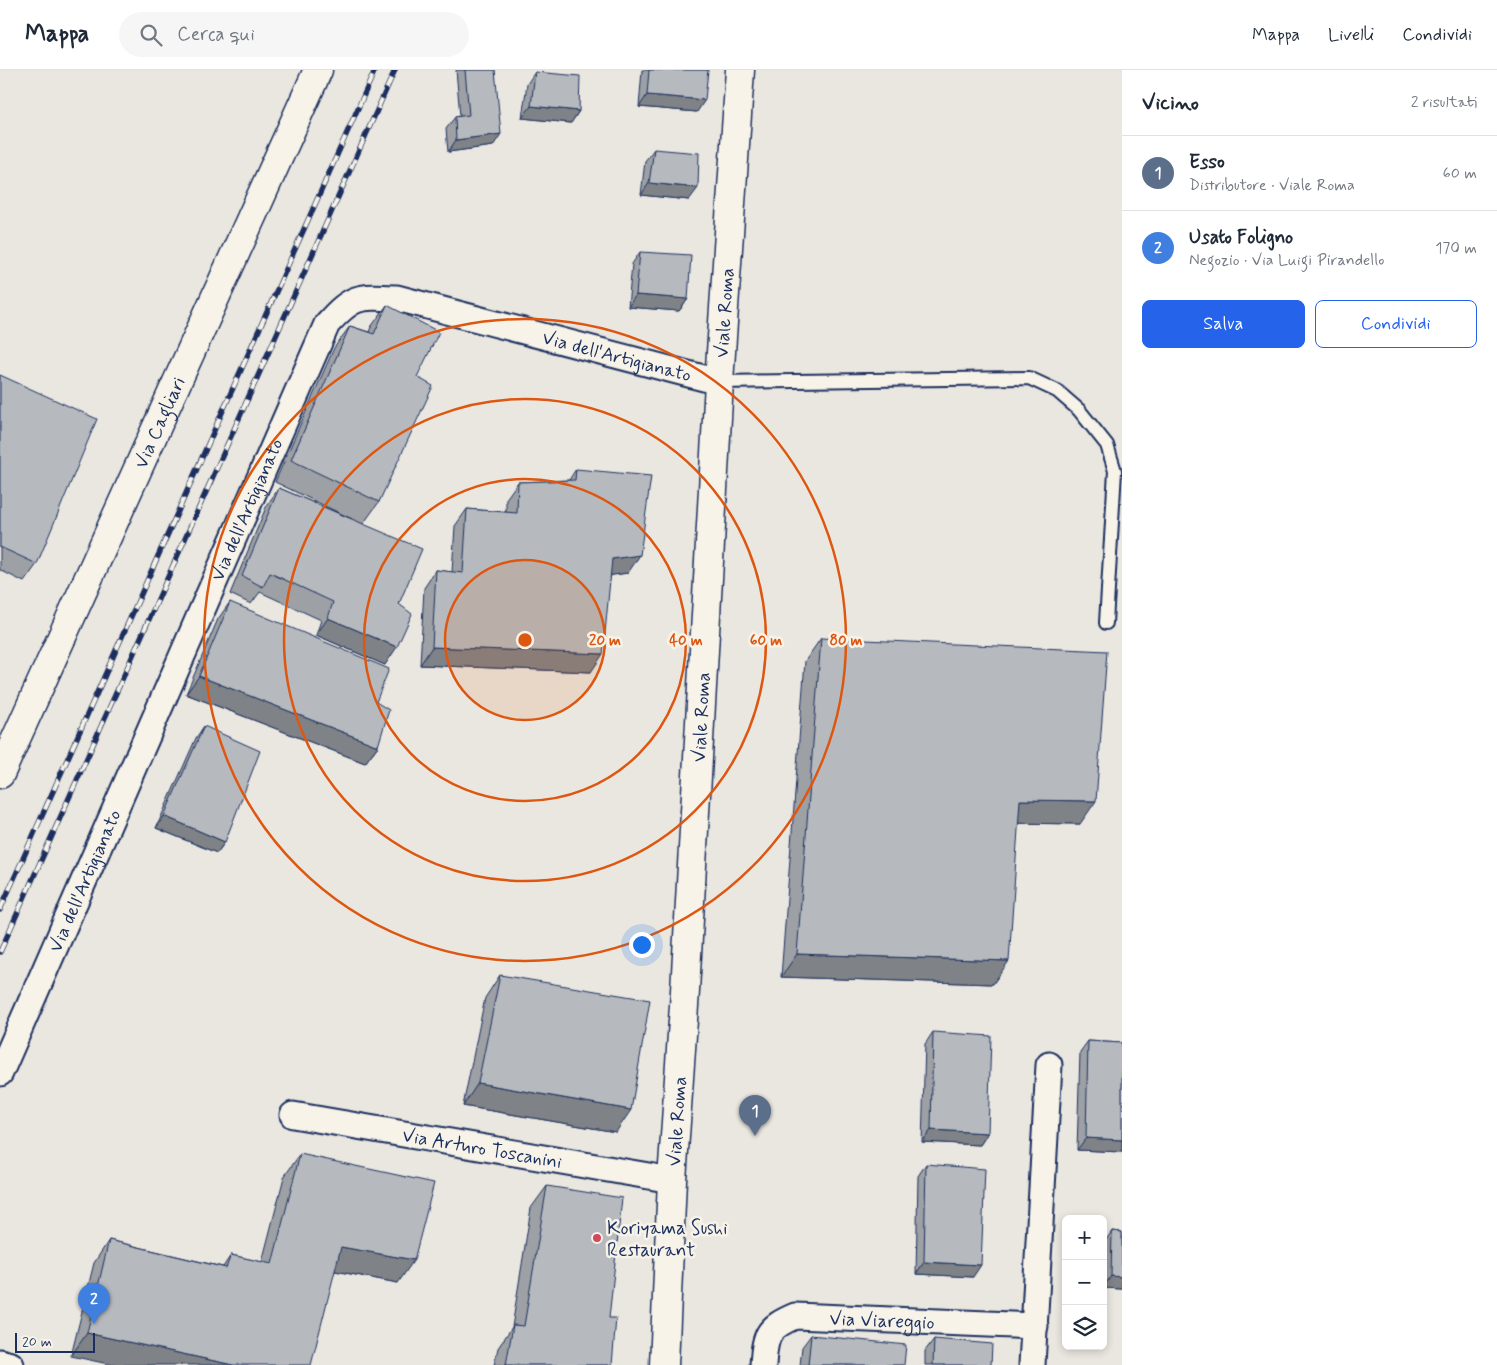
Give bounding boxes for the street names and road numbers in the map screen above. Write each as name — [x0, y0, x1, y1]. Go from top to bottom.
street label: Viale Roma — [710, 267, 741, 359]
street label: Via dell'Artigianato — [539, 325, 694, 388]
street label: Via Cagliari — [129, 373, 192, 473]
street label: Via dell'Artigianato — [205, 435, 290, 585]
street label: Viale Roma — [687, 671, 717, 763]
street label: Via dell'Artigianato — [43, 806, 127, 956]
street label: Viale Roma — [662, 1076, 693, 1167]
street label: Via Arturo Toscanini — [400, 1123, 564, 1175]
street label: Via Viareggio — [829, 1306, 935, 1337]

